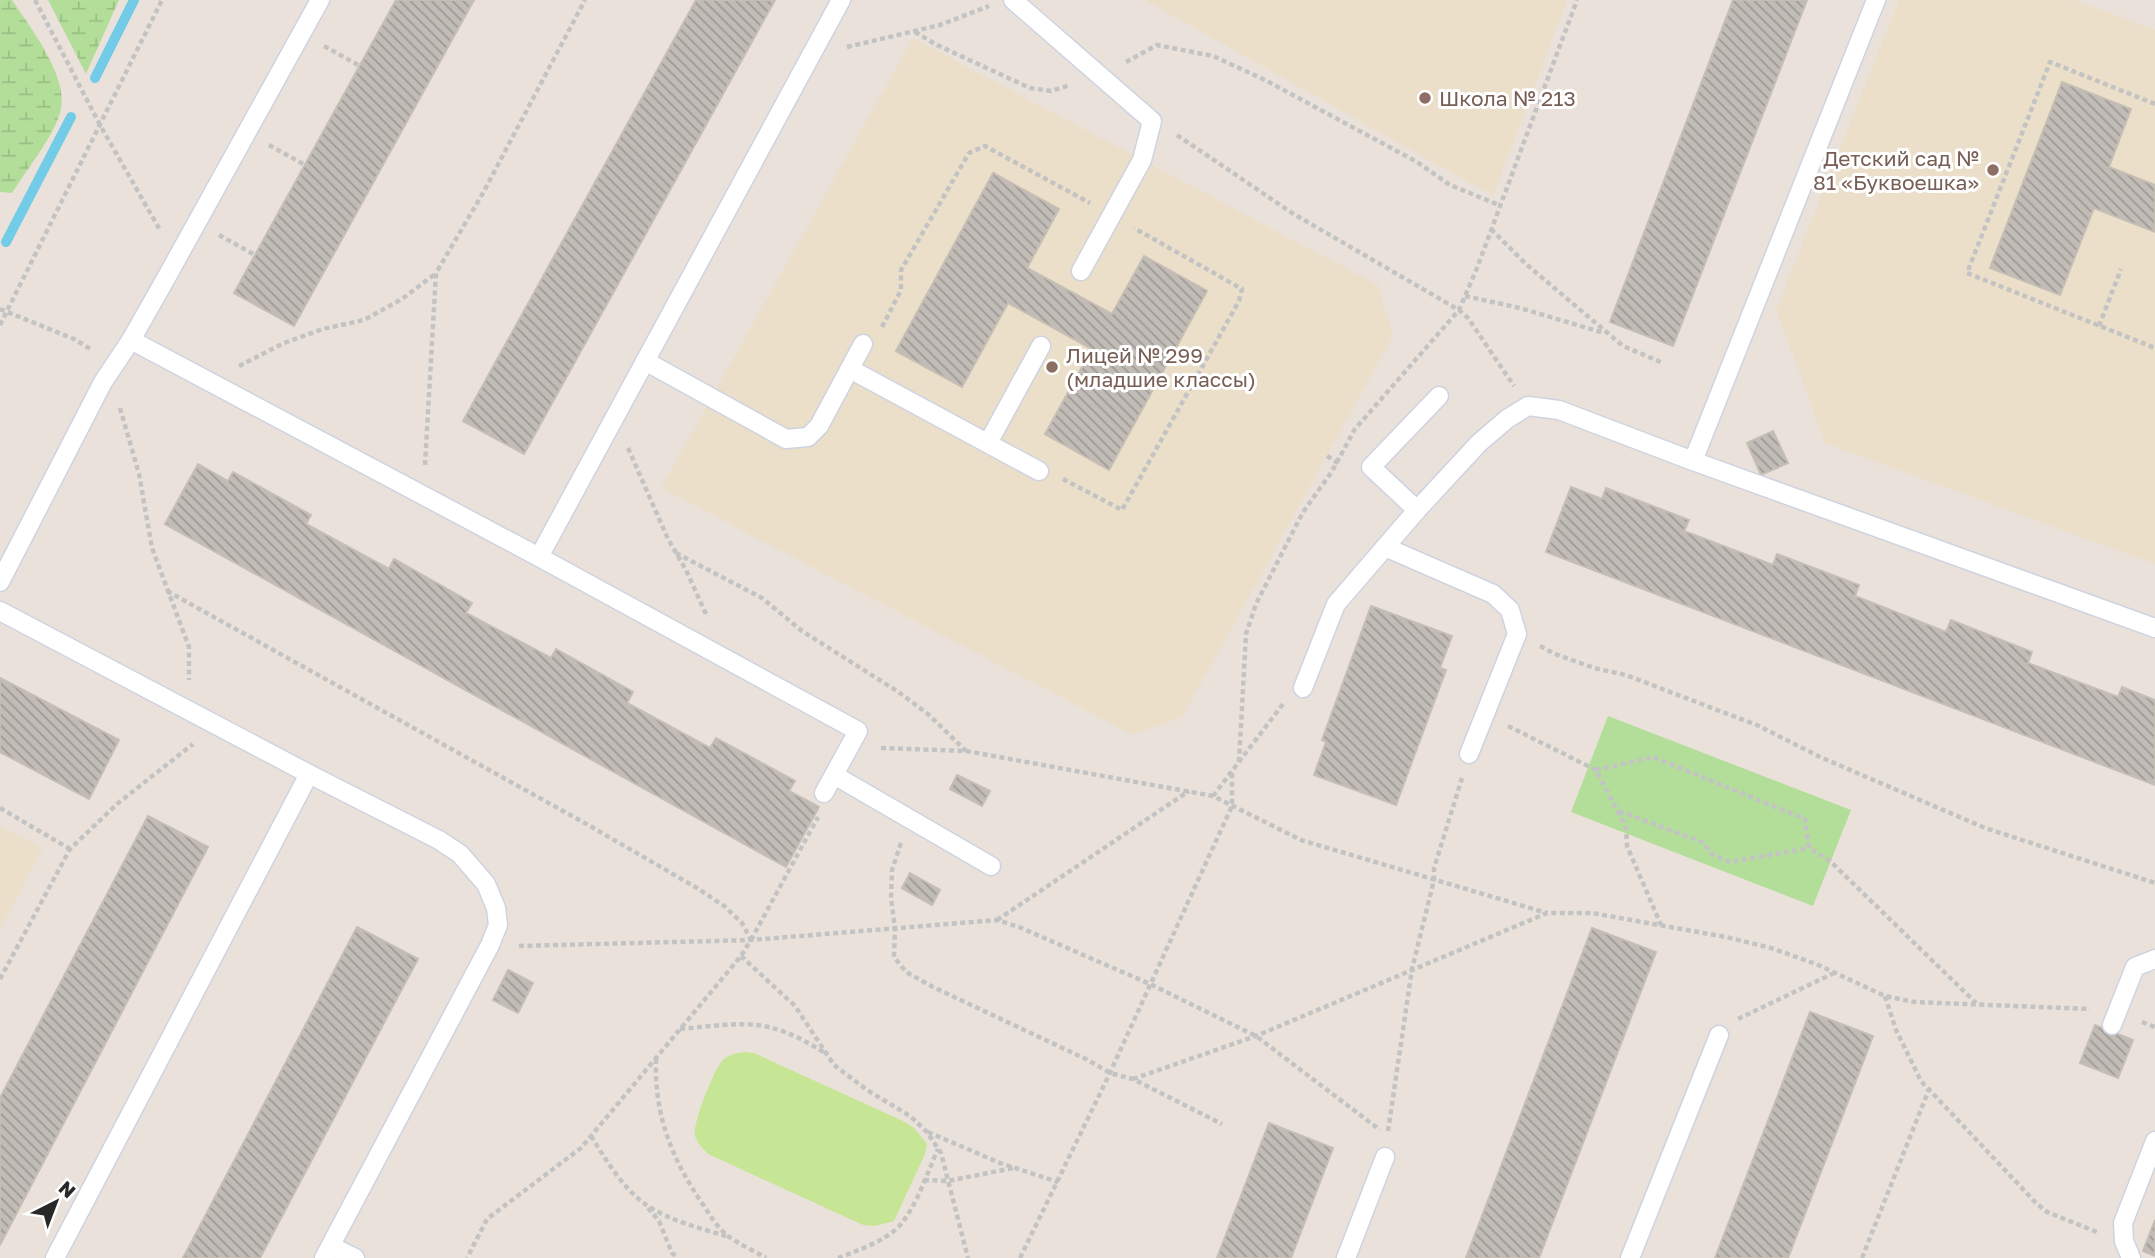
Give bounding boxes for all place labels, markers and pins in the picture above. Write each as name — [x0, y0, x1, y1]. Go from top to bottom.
place label: Школа № 213 — [1439, 85, 1576, 111]
marker: Школа № 213 — [1417, 90, 1433, 106]
place label: Детский сад № 81 «Буквоешка» — [1813, 145, 1979, 195]
marker: Детский сад № 81 «Буквоешка» — [1985, 162, 2001, 178]
place label: Лицей № 299 (младшие классы) — [1066, 342, 1256, 392]
marker: Лицей № 299 (младшие классы) — [1044, 359, 1060, 375]

